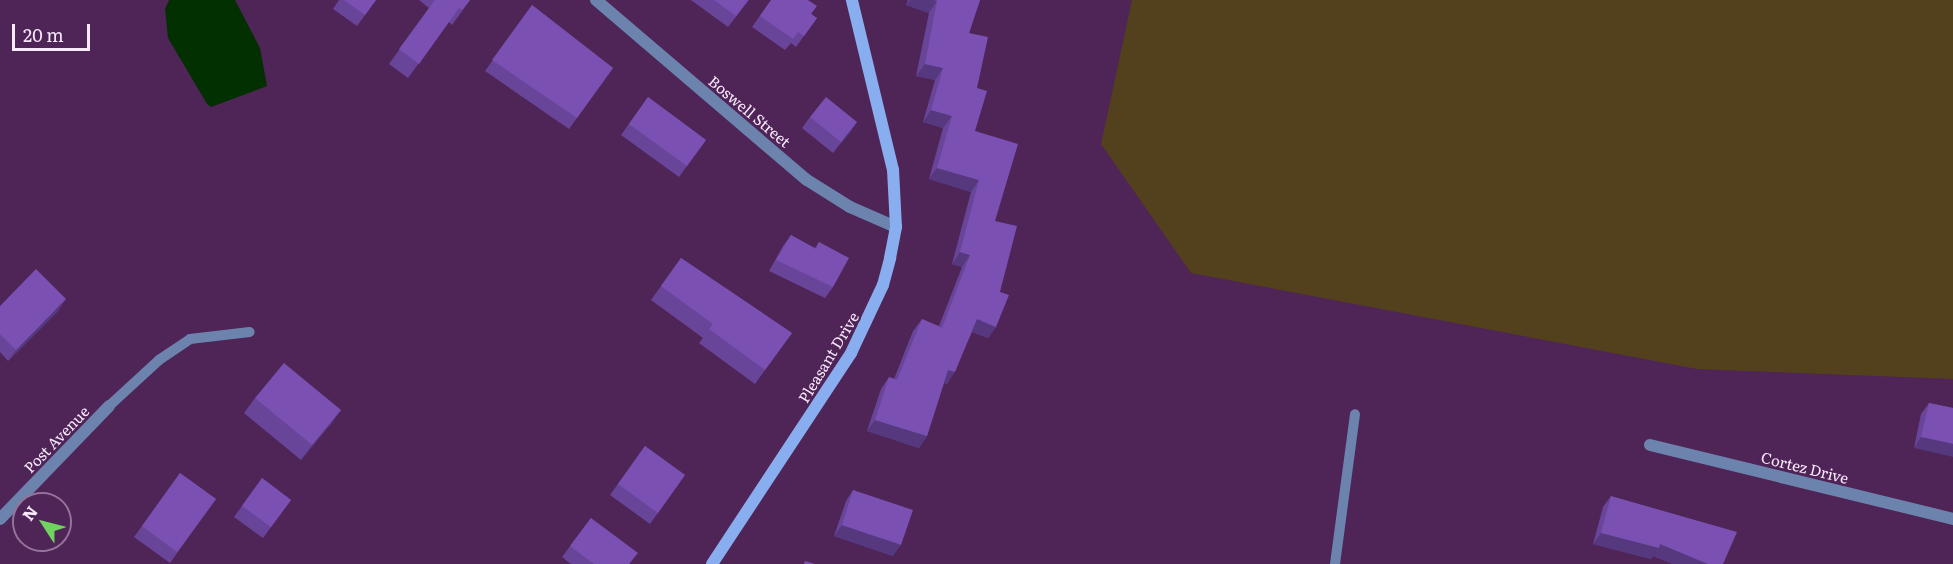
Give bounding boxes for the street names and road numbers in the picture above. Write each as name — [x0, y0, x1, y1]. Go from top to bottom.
street label: Boswell Street — [705, 72, 795, 150]
street label: Pleasant Drive — [794, 309, 862, 405]
street label: Post Avenue — [20, 402, 92, 476]
street label: Cortez Drive — [1759, 447, 1851, 487]

